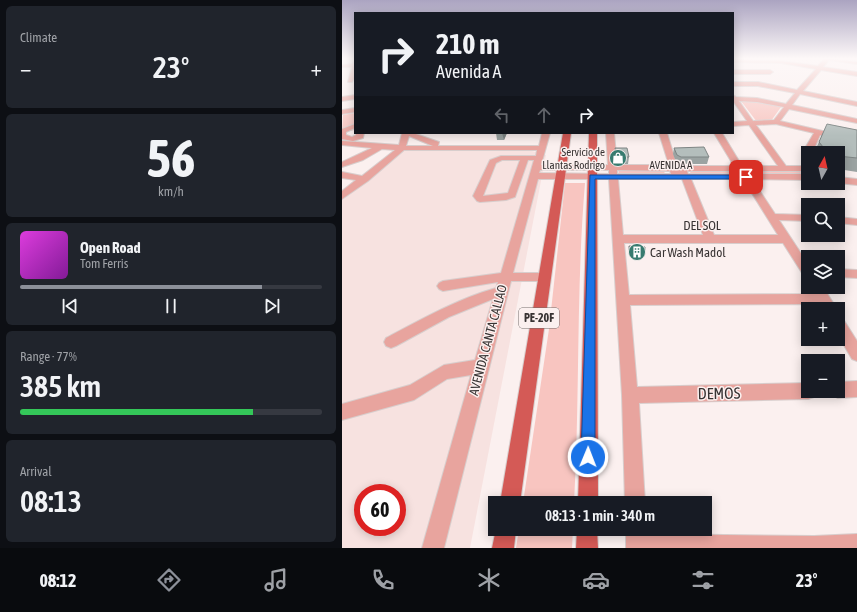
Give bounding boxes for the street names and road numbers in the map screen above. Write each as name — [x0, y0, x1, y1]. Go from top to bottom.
street label: AVENIDA A — [650, 159, 693, 171]
street label: DEL SOL — [683, 218, 721, 233]
street label: AVENIDA CANTA CALLAO — [466, 283, 510, 397]
road number: PE-20F — [519, 308, 559, 328]
street label: DEMOS — [698, 384, 741, 402]

